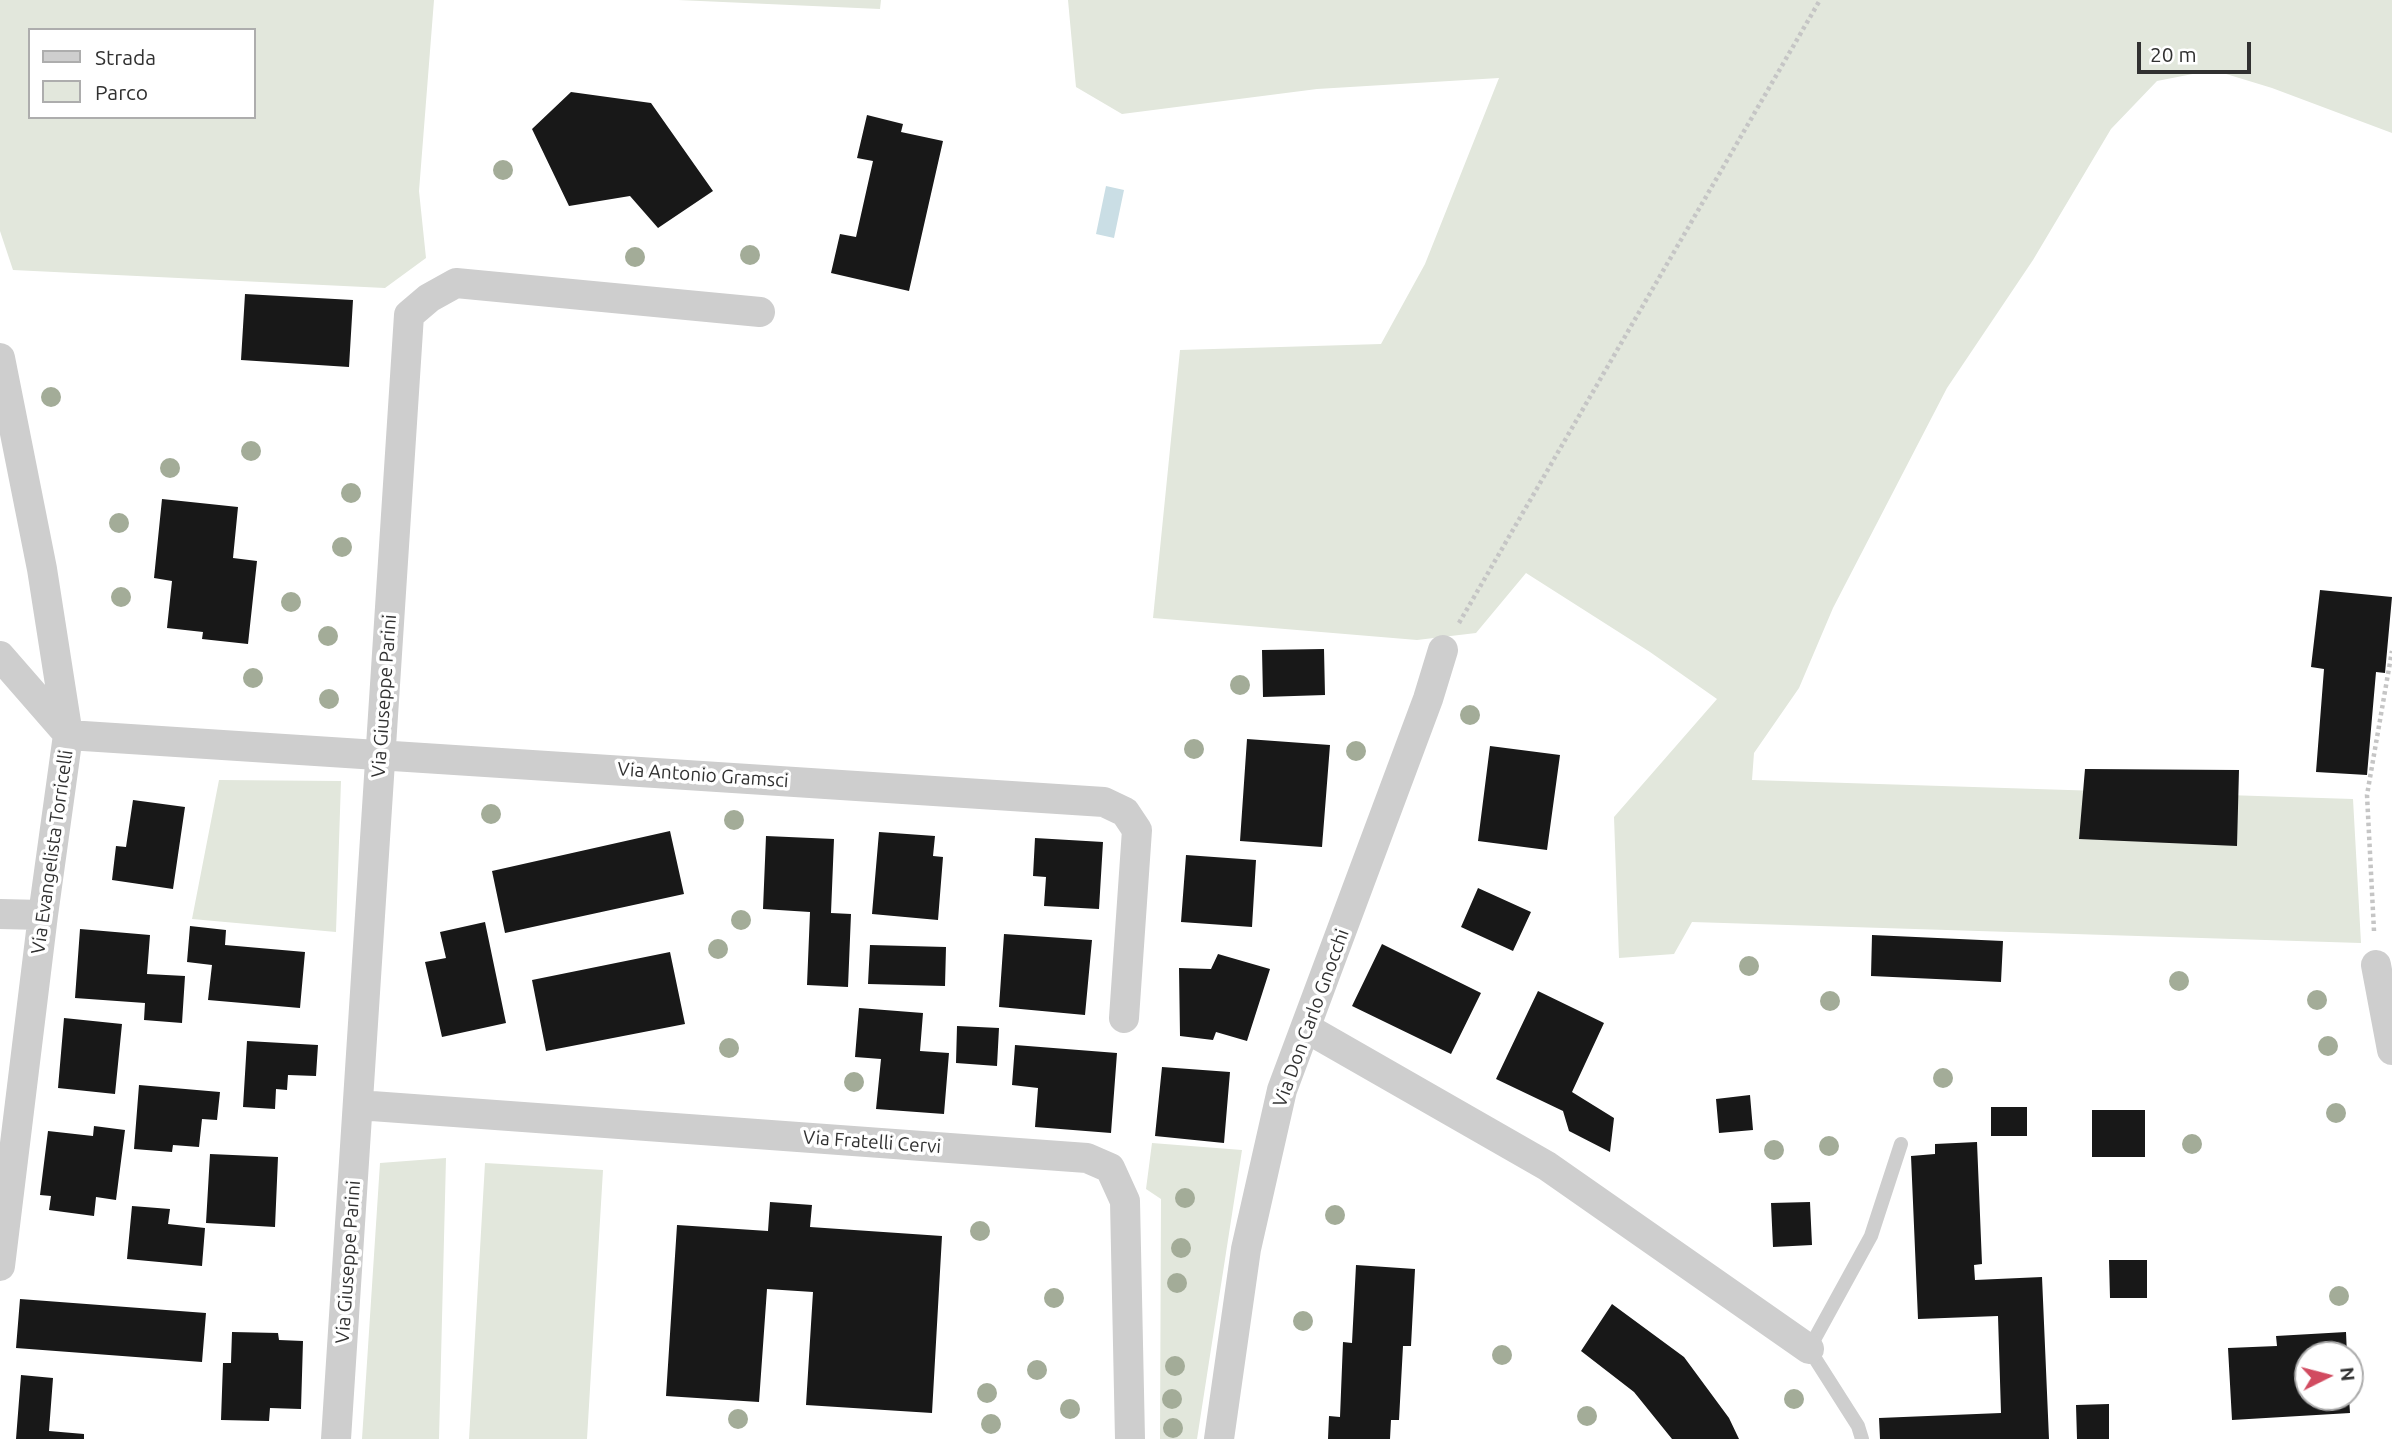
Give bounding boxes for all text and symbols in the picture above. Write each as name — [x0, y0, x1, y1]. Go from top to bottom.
legend — [28, 28, 256, 119]
scale bar — [2140, 28, 2254, 72]
text: 20 m — [2150, 42, 2197, 66]
text: Strada — [95, 45, 156, 69]
text: Parco — [95, 80, 148, 104]
street label: Via Giuseppe Parini — [367, 614, 401, 778]
street label: Via Evangelista Torricelli — [26, 748, 78, 956]
street label: Via Antonio Gramsci — [617, 758, 789, 792]
street label: Via Don Carlo Gnocchi — [1268, 926, 1354, 1110]
street label: Via Fratelli Cervi — [802, 1126, 942, 1158]
street label: Via Giuseppe Parini — [331, 1180, 365, 1344]
north arrow — [2294, 1341, 2364, 1411]
text: N — [2336, 1366, 2360, 1382]

